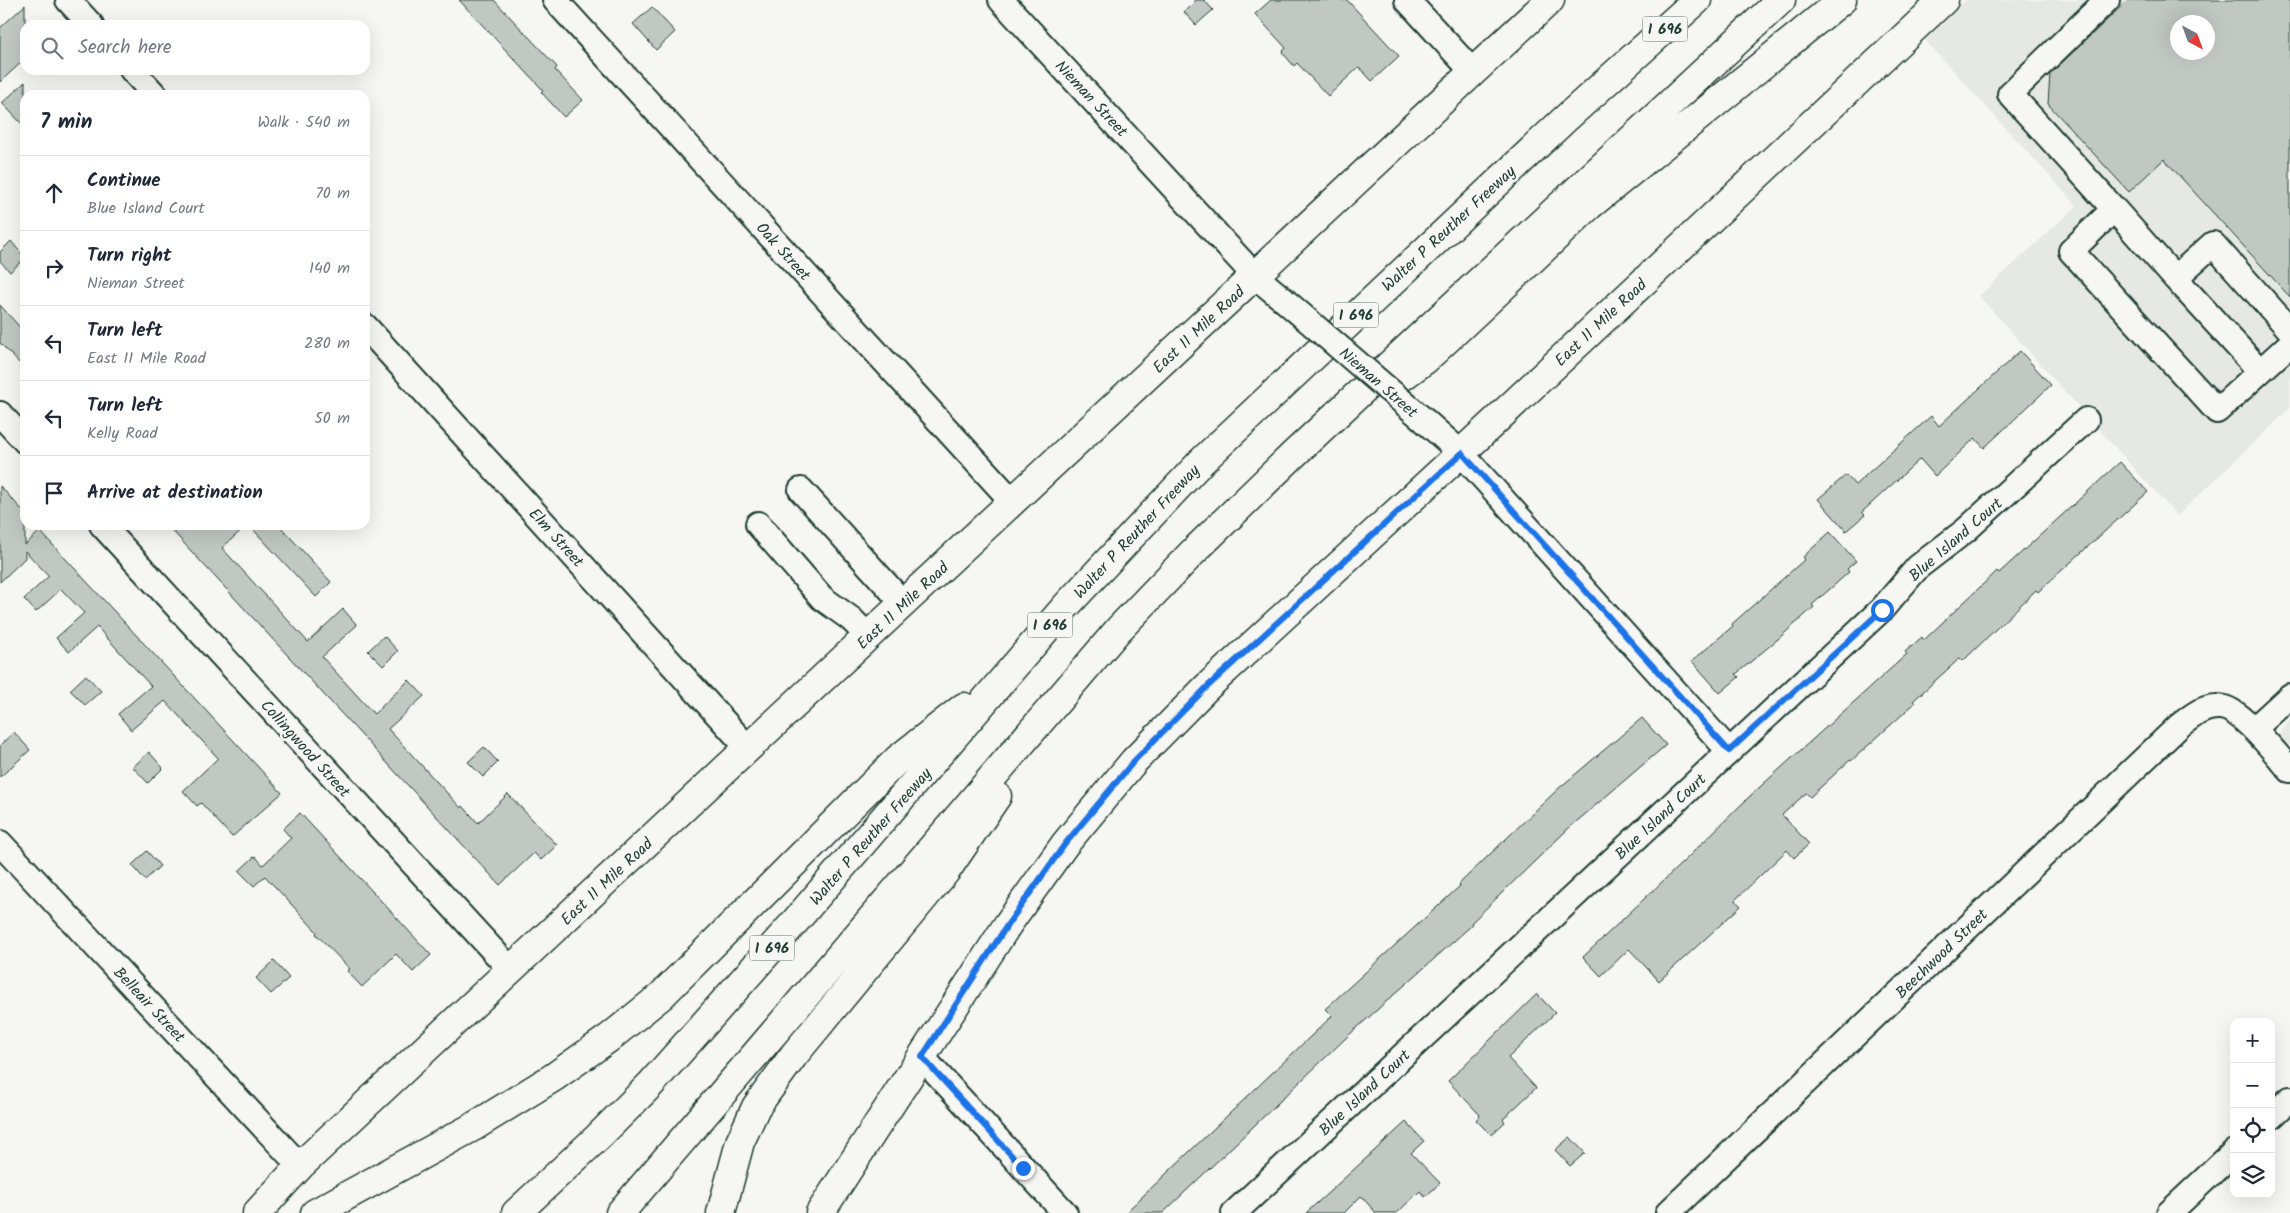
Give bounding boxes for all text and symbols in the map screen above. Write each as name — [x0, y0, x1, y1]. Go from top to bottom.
north arrow — [2170, 15, 2215, 60]
road number: I 696 — [1642, 16, 1688, 42]
search box — [20, 20, 370, 75]
text: Search here — [78, 33, 172, 63]
icon: search — [38, 34, 66, 62]
street label: Nieman Street — [1048, 55, 1134, 144]
text: 7 min — [40, 106, 92, 139]
text: Walk · 540 m — [257, 110, 350, 135]
street label: Walter P Reuther Freeway — [1376, 160, 1522, 298]
text: Continue — [87, 166, 160, 196]
icon: ahead — [40, 179, 68, 207]
text: 70 m — [315, 181, 350, 206]
text: Blue Island Court — [87, 196, 205, 221]
street label: Oak Street — [750, 217, 817, 288]
text: Turn right — [87, 241, 172, 271]
icon: right — [40, 254, 68, 282]
text: 140 m — [309, 256, 350, 281]
text: Nieman Street — [87, 271, 185, 296]
street label: East 11 Mile Road — [1549, 273, 1654, 373]
street label: East 11 Mile Road — [1147, 280, 1252, 380]
road number: I 696 — [1334, 302, 1378, 328]
text: Turn left — [87, 316, 162, 346]
icon: left — [40, 329, 68, 357]
text: 280 m — [304, 331, 350, 356]
street label: Nieman Street — [1333, 342, 1424, 425]
text: East 11 Mile Road — [87, 346, 206, 371]
text: Turn left — [87, 391, 162, 421]
icon: left — [40, 404, 68, 432]
text: 50 m — [314, 406, 350, 431]
text: Kelly Road — [87, 421, 158, 446]
street label: Walter P Reuther Freeway — [1068, 459, 1207, 605]
text: Arrive at destination — [87, 478, 263, 508]
icon: arrive — [40, 479, 68, 507]
street label: Blue Island Court — [1903, 492, 2009, 588]
street label: Elm Street — [522, 503, 590, 574]
street label: East 11 Mile Road — [851, 556, 956, 656]
route start — [1871, 599, 1894, 622]
road number: I 696 — [1028, 612, 1072, 638]
street label: Collingwood Street — [254, 694, 356, 804]
street label: Walter P Reuther Freeway — [804, 762, 939, 912]
street label: Blue Island Court — [1610, 767, 1713, 866]
street label: East 11 Mile Road — [555, 832, 660, 932]
street label: Beechwood Street — [1890, 903, 1995, 1005]
road number: I 696 — [750, 936, 794, 960]
street label: Belleair Street — [107, 961, 191, 1049]
map controls — [2230, 1018, 2275, 1198]
button: + — [2230, 1018, 2275, 1063]
street label: Blue Island Court — [1314, 1043, 1417, 1142]
button: − — [2230, 1063, 2275, 1108]
button: locate — [2230, 1108, 2275, 1153]
button: layers — [2230, 1153, 2275, 1198]
route end — [1012, 1157, 1035, 1180]

